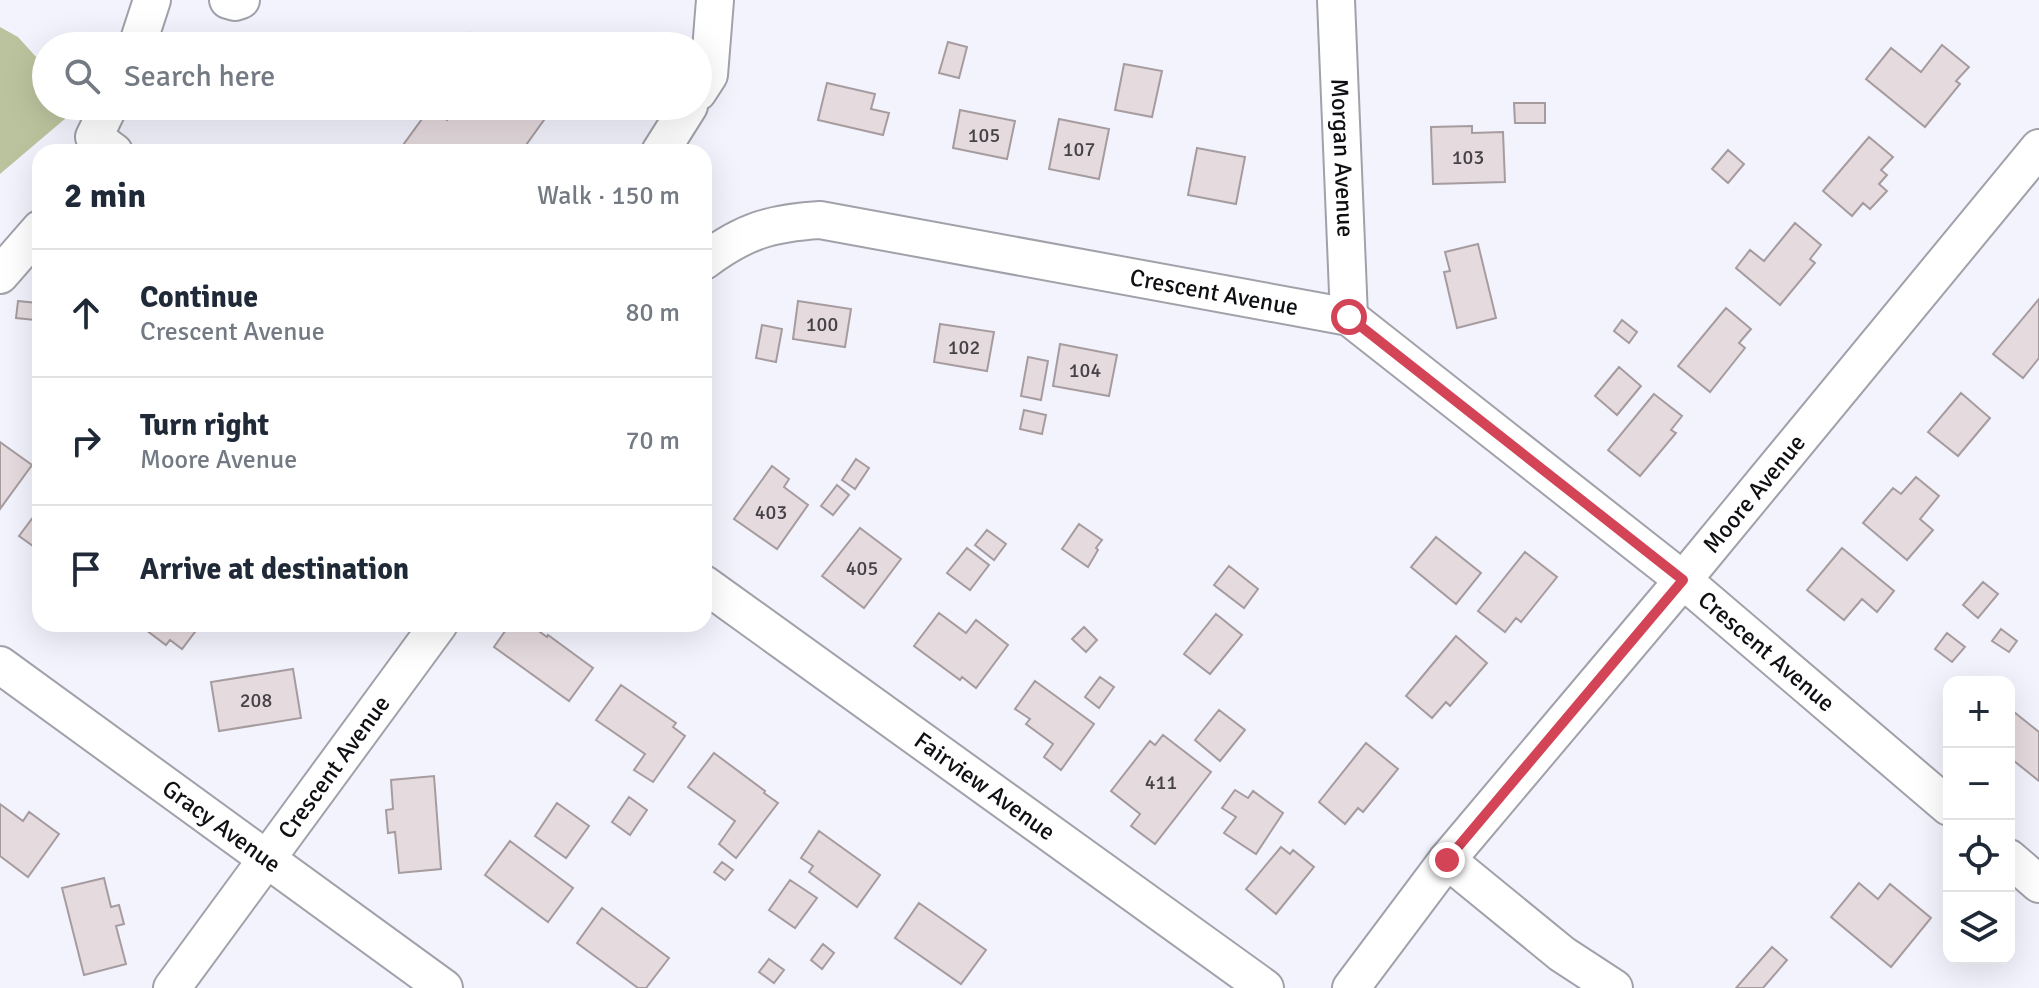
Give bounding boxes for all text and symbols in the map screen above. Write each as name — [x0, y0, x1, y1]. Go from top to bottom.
search box — [32, 32, 712, 120]
icon: search — [60, 54, 104, 98]
text: Search here — [124, 58, 275, 95]
street label: Morgan Avenue — [1324, 78, 1361, 238]
house number: 105 — [968, 123, 1000, 148]
house number: 107 — [1063, 137, 1095, 162]
house number: 103 — [1452, 145, 1484, 170]
text: 2 min — [64, 175, 146, 217]
text: Walk · 150 m — [537, 180, 680, 212]
street label: Crescent Avenue — [1128, 262, 1301, 322]
text: Continue — [140, 279, 258, 316]
icon: ahead — [64, 291, 108, 335]
text: 80 m — [625, 297, 680, 329]
route start — [1331, 299, 1367, 335]
house number: 100 — [806, 312, 838, 337]
text: Crescent Avenue — [140, 316, 325, 348]
house number: 102 — [948, 335, 980, 360]
house number: 104 — [1069, 358, 1101, 383]
text: Turn right — [140, 407, 269, 444]
icon: right — [64, 419, 108, 463]
text: 70 m — [625, 425, 680, 457]
street label: Moore Avenue — [1696, 428, 1812, 559]
text: Moore Avenue — [140, 444, 297, 476]
house number: 403 — [755, 500, 787, 525]
icon: arrive — [64, 547, 108, 591]
text: Arrive at destination — [140, 551, 409, 588]
house number: 405 — [846, 556, 878, 581]
street label: Crescent Avenue — [1692, 584, 1841, 718]
map controls — [1943, 676, 2015, 964]
button: + — [1943, 676, 2015, 748]
house number: 208 — [240, 688, 272, 713]
street label: Crescent Avenue — [272, 689, 397, 845]
street label: Fairview Avenue — [908, 725, 1061, 847]
button: − — [1943, 748, 2015, 820]
house number: 411 — [1145, 770, 1177, 795]
street label: Gracy Avenue — [156, 773, 287, 879]
button: locate — [1943, 820, 2015, 892]
route end — [1429, 842, 1465, 878]
button: layers — [1943, 892, 2015, 964]

